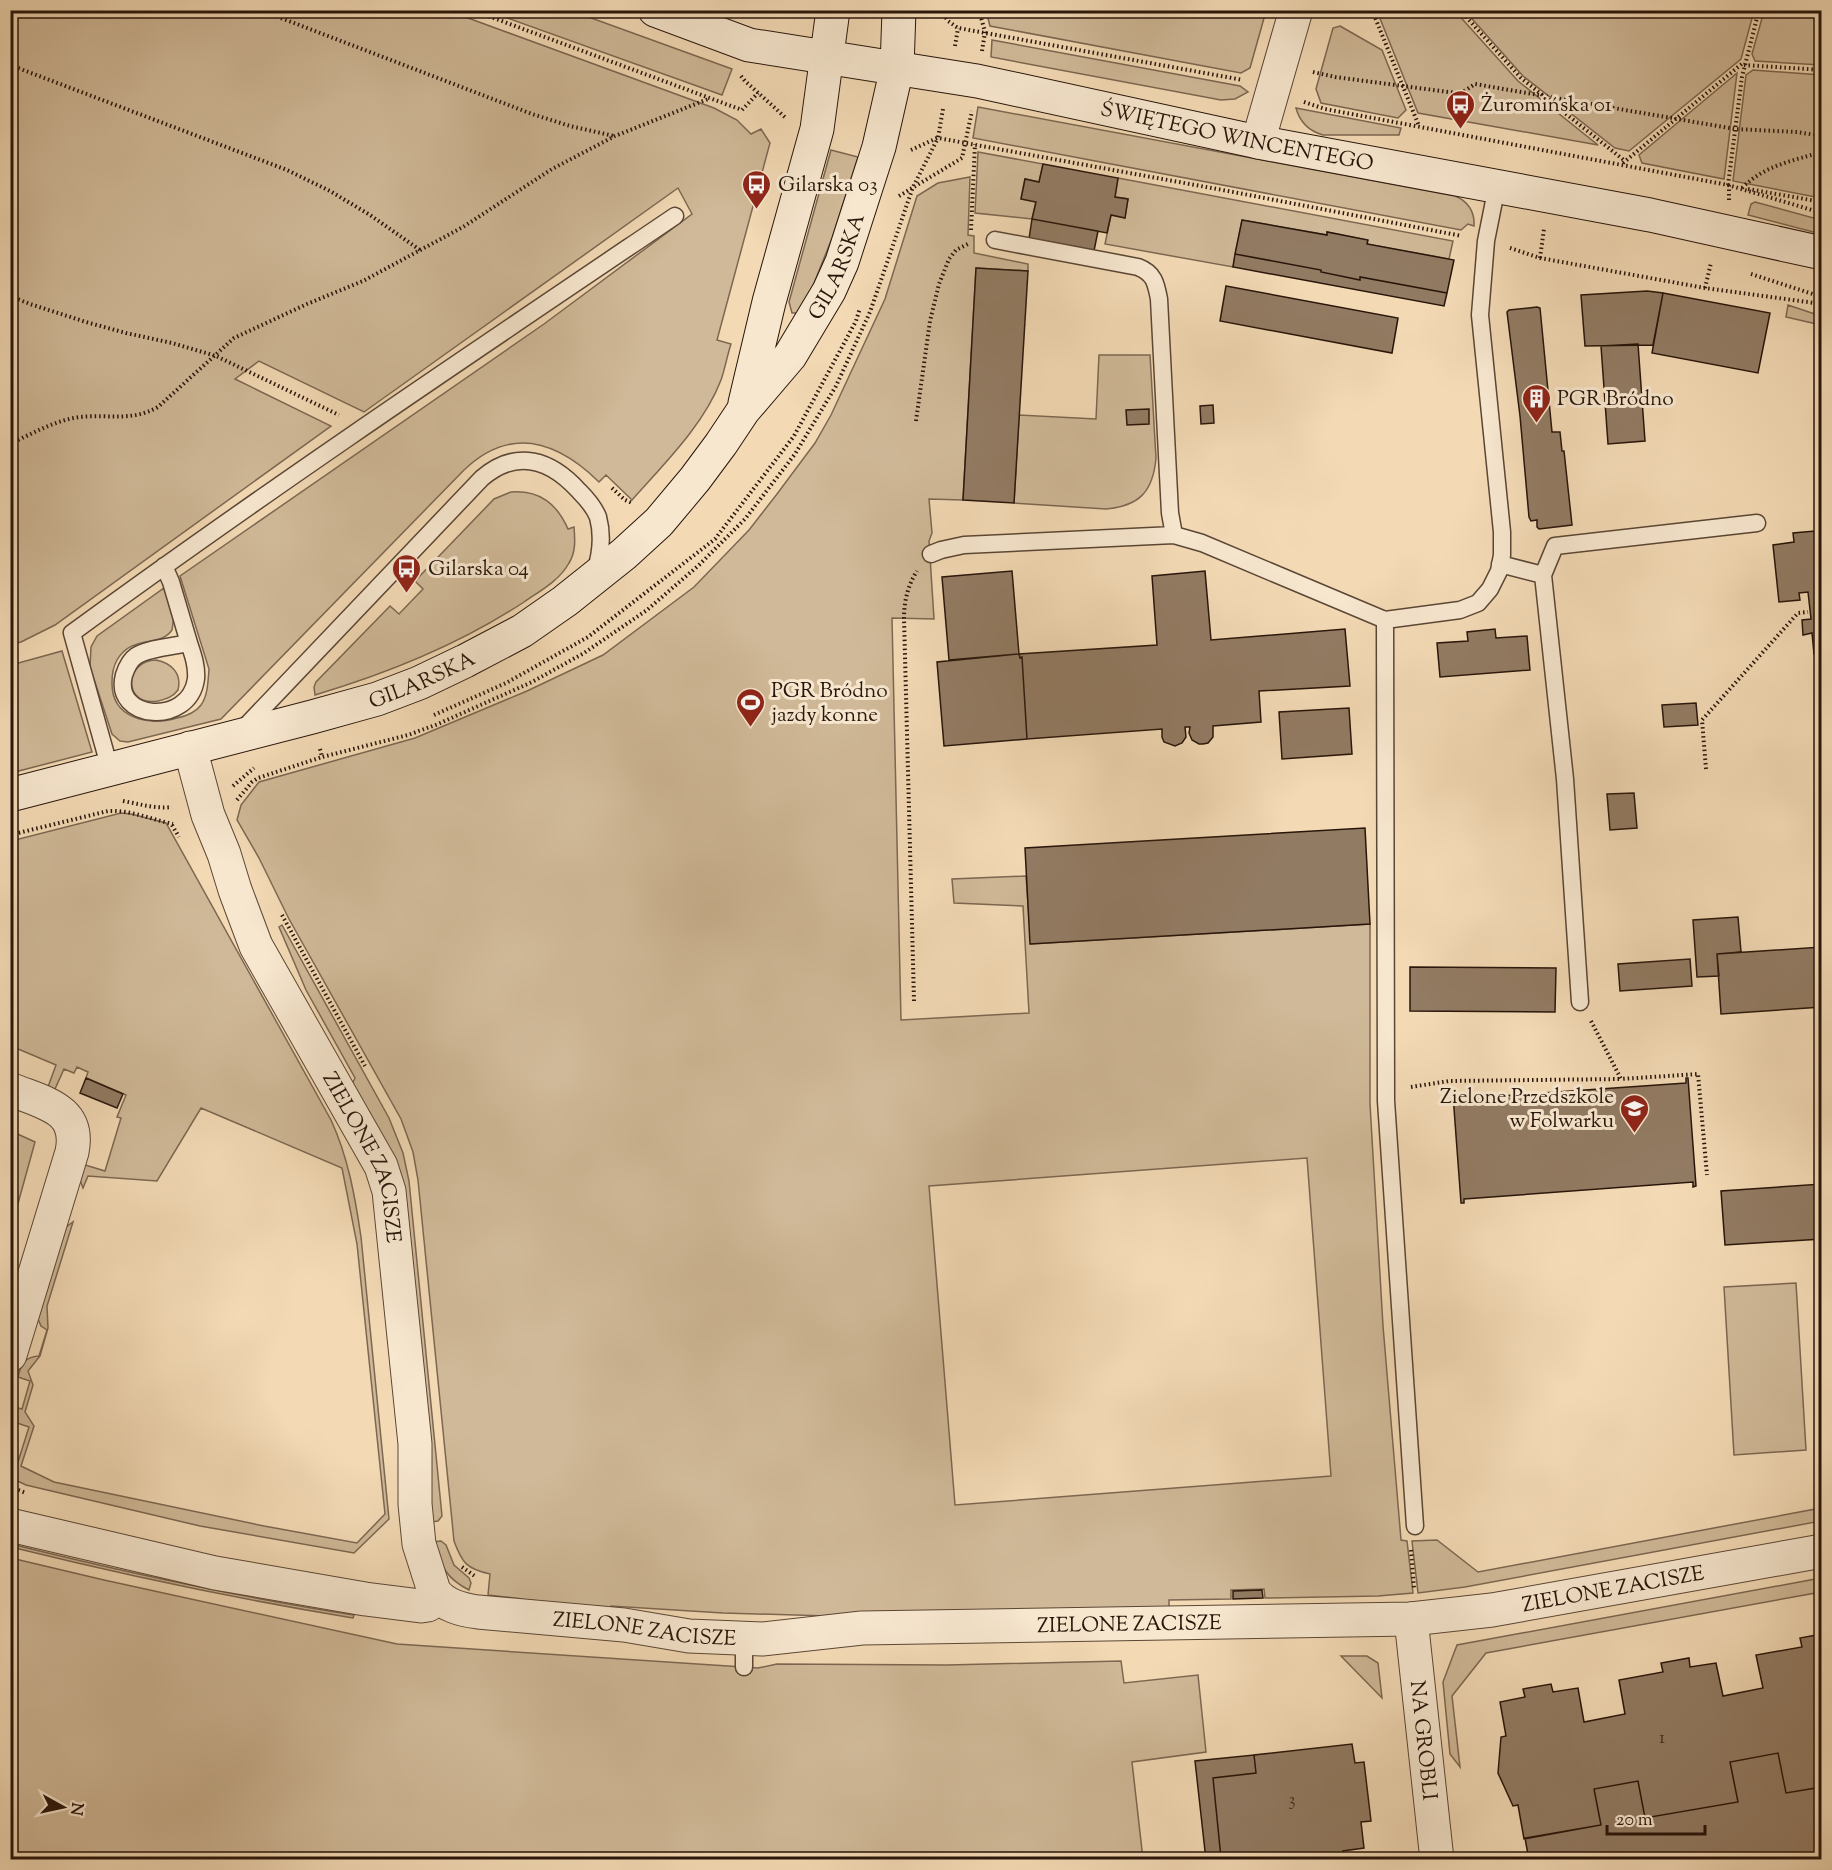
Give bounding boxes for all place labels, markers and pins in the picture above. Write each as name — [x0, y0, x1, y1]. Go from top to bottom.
bus stop icon: Żuromińska 01 — [1444, 88, 1476, 130]
place label: Żuromińska 01 — [1481, 91, 1612, 121]
bus stop icon: Gilarska 03 — [741, 168, 773, 210]
place label: Gilarska 03 — [778, 171, 878, 201]
building icon: PGR Bródno — [1520, 382, 1552, 424]
place label: PGR Bródno — [1557, 385, 1674, 415]
bus stop icon: Gilarska 04 — [391, 552, 423, 594]
place label: Gilarska 04 — [428, 555, 529, 585]
place label: PGR Bródno jazdy konne — [771, 677, 888, 731]
sports icon: PGR Bródno jazdy konne — [734, 686, 766, 728]
place label: Zielone Przedszkole w Folwarku — [1440, 1083, 1614, 1137]
school or university icon: Zielone Przedszkole w Folwarku — [1619, 1092, 1651, 1134]

